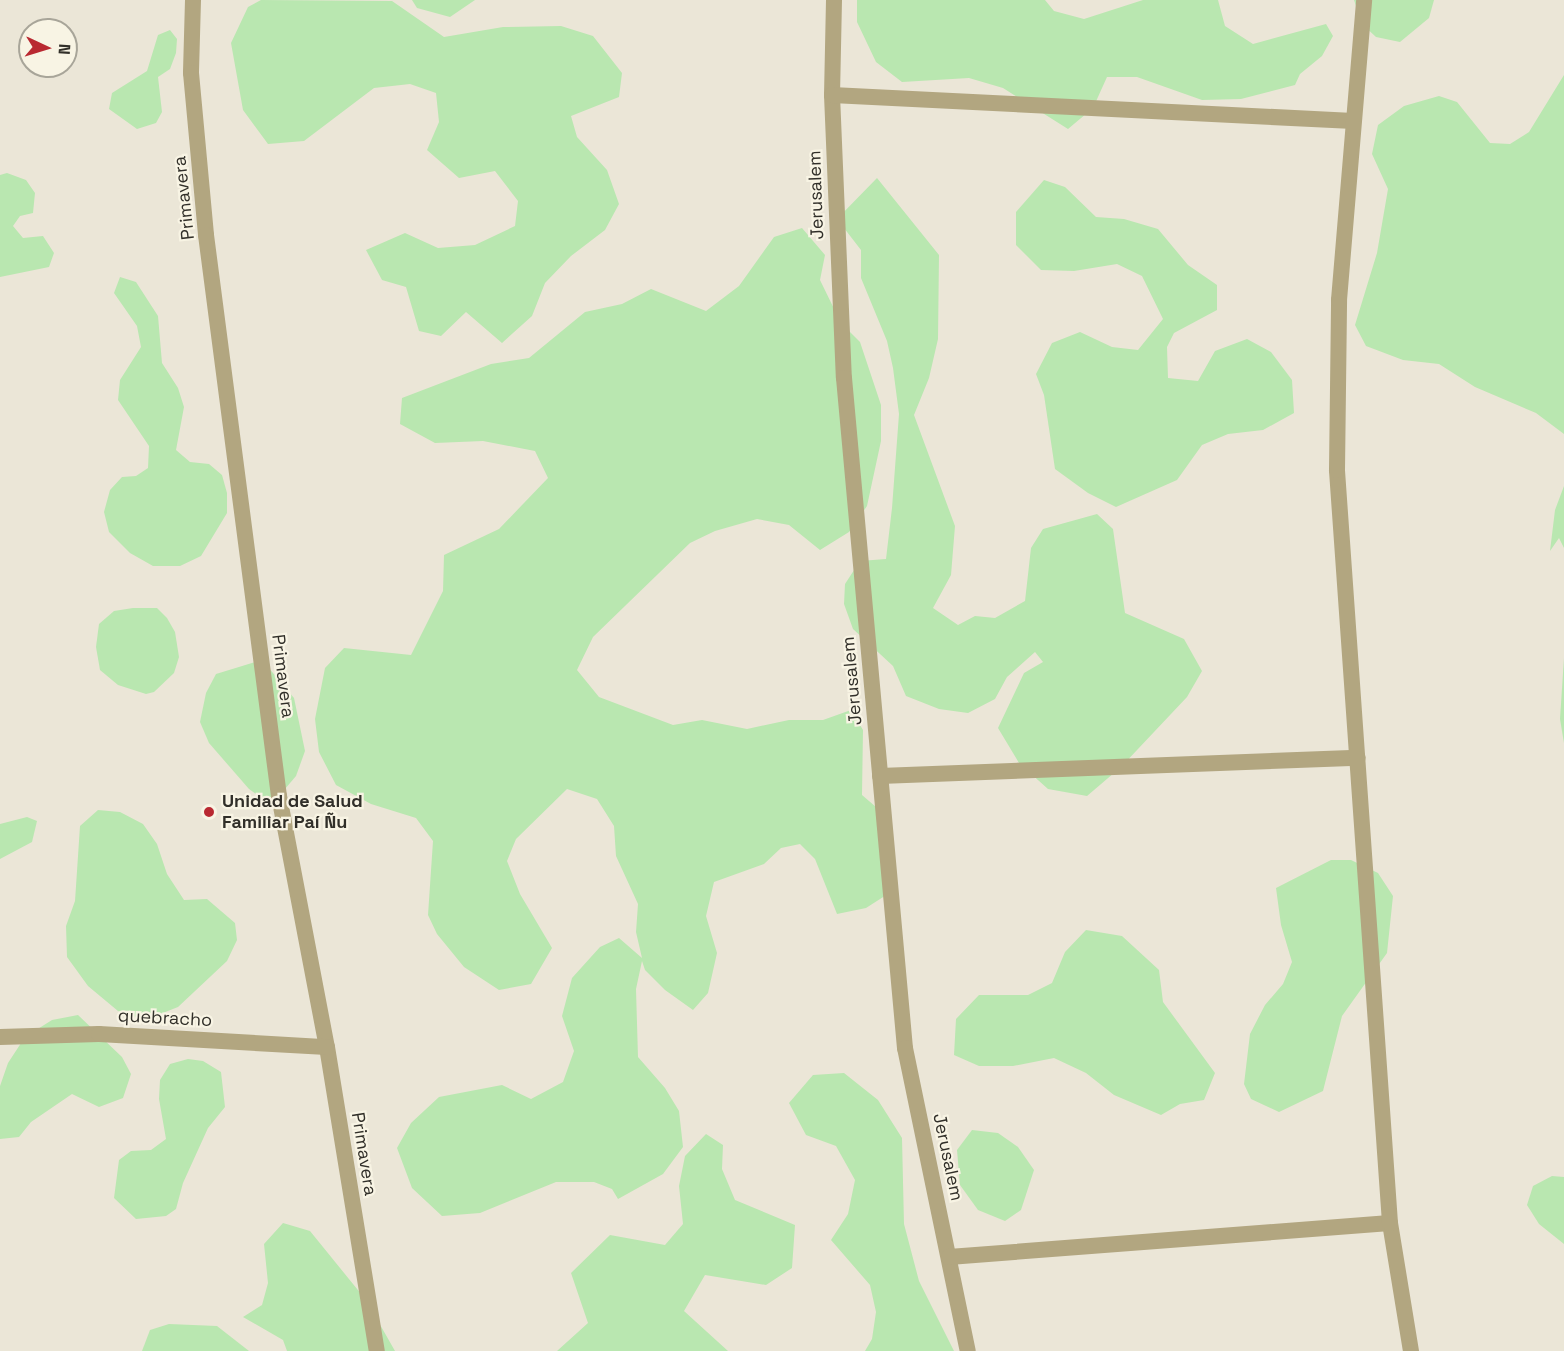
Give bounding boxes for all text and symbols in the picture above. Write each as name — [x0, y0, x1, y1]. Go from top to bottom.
north arrow — [18, 18, 78, 78]
text: N — [54, 43, 75, 55]
street label: Jerusalem — [804, 150, 828, 240]
street label: Primavera — [169, 155, 199, 241]
street label: Primavera — [267, 633, 299, 719]
street label: Jerusalem — [837, 636, 867, 726]
place label: Unidad de Salud Familiar Paí Ñu — [222, 791, 363, 834]
marker: Unidad de Salud Familiar Paí Ñu — [200, 803, 218, 821]
street label: quebracho — [117, 1005, 213, 1031]
street label: Primavera — [347, 1111, 381, 1197]
street label: Jerusalem — [928, 1111, 968, 1203]

